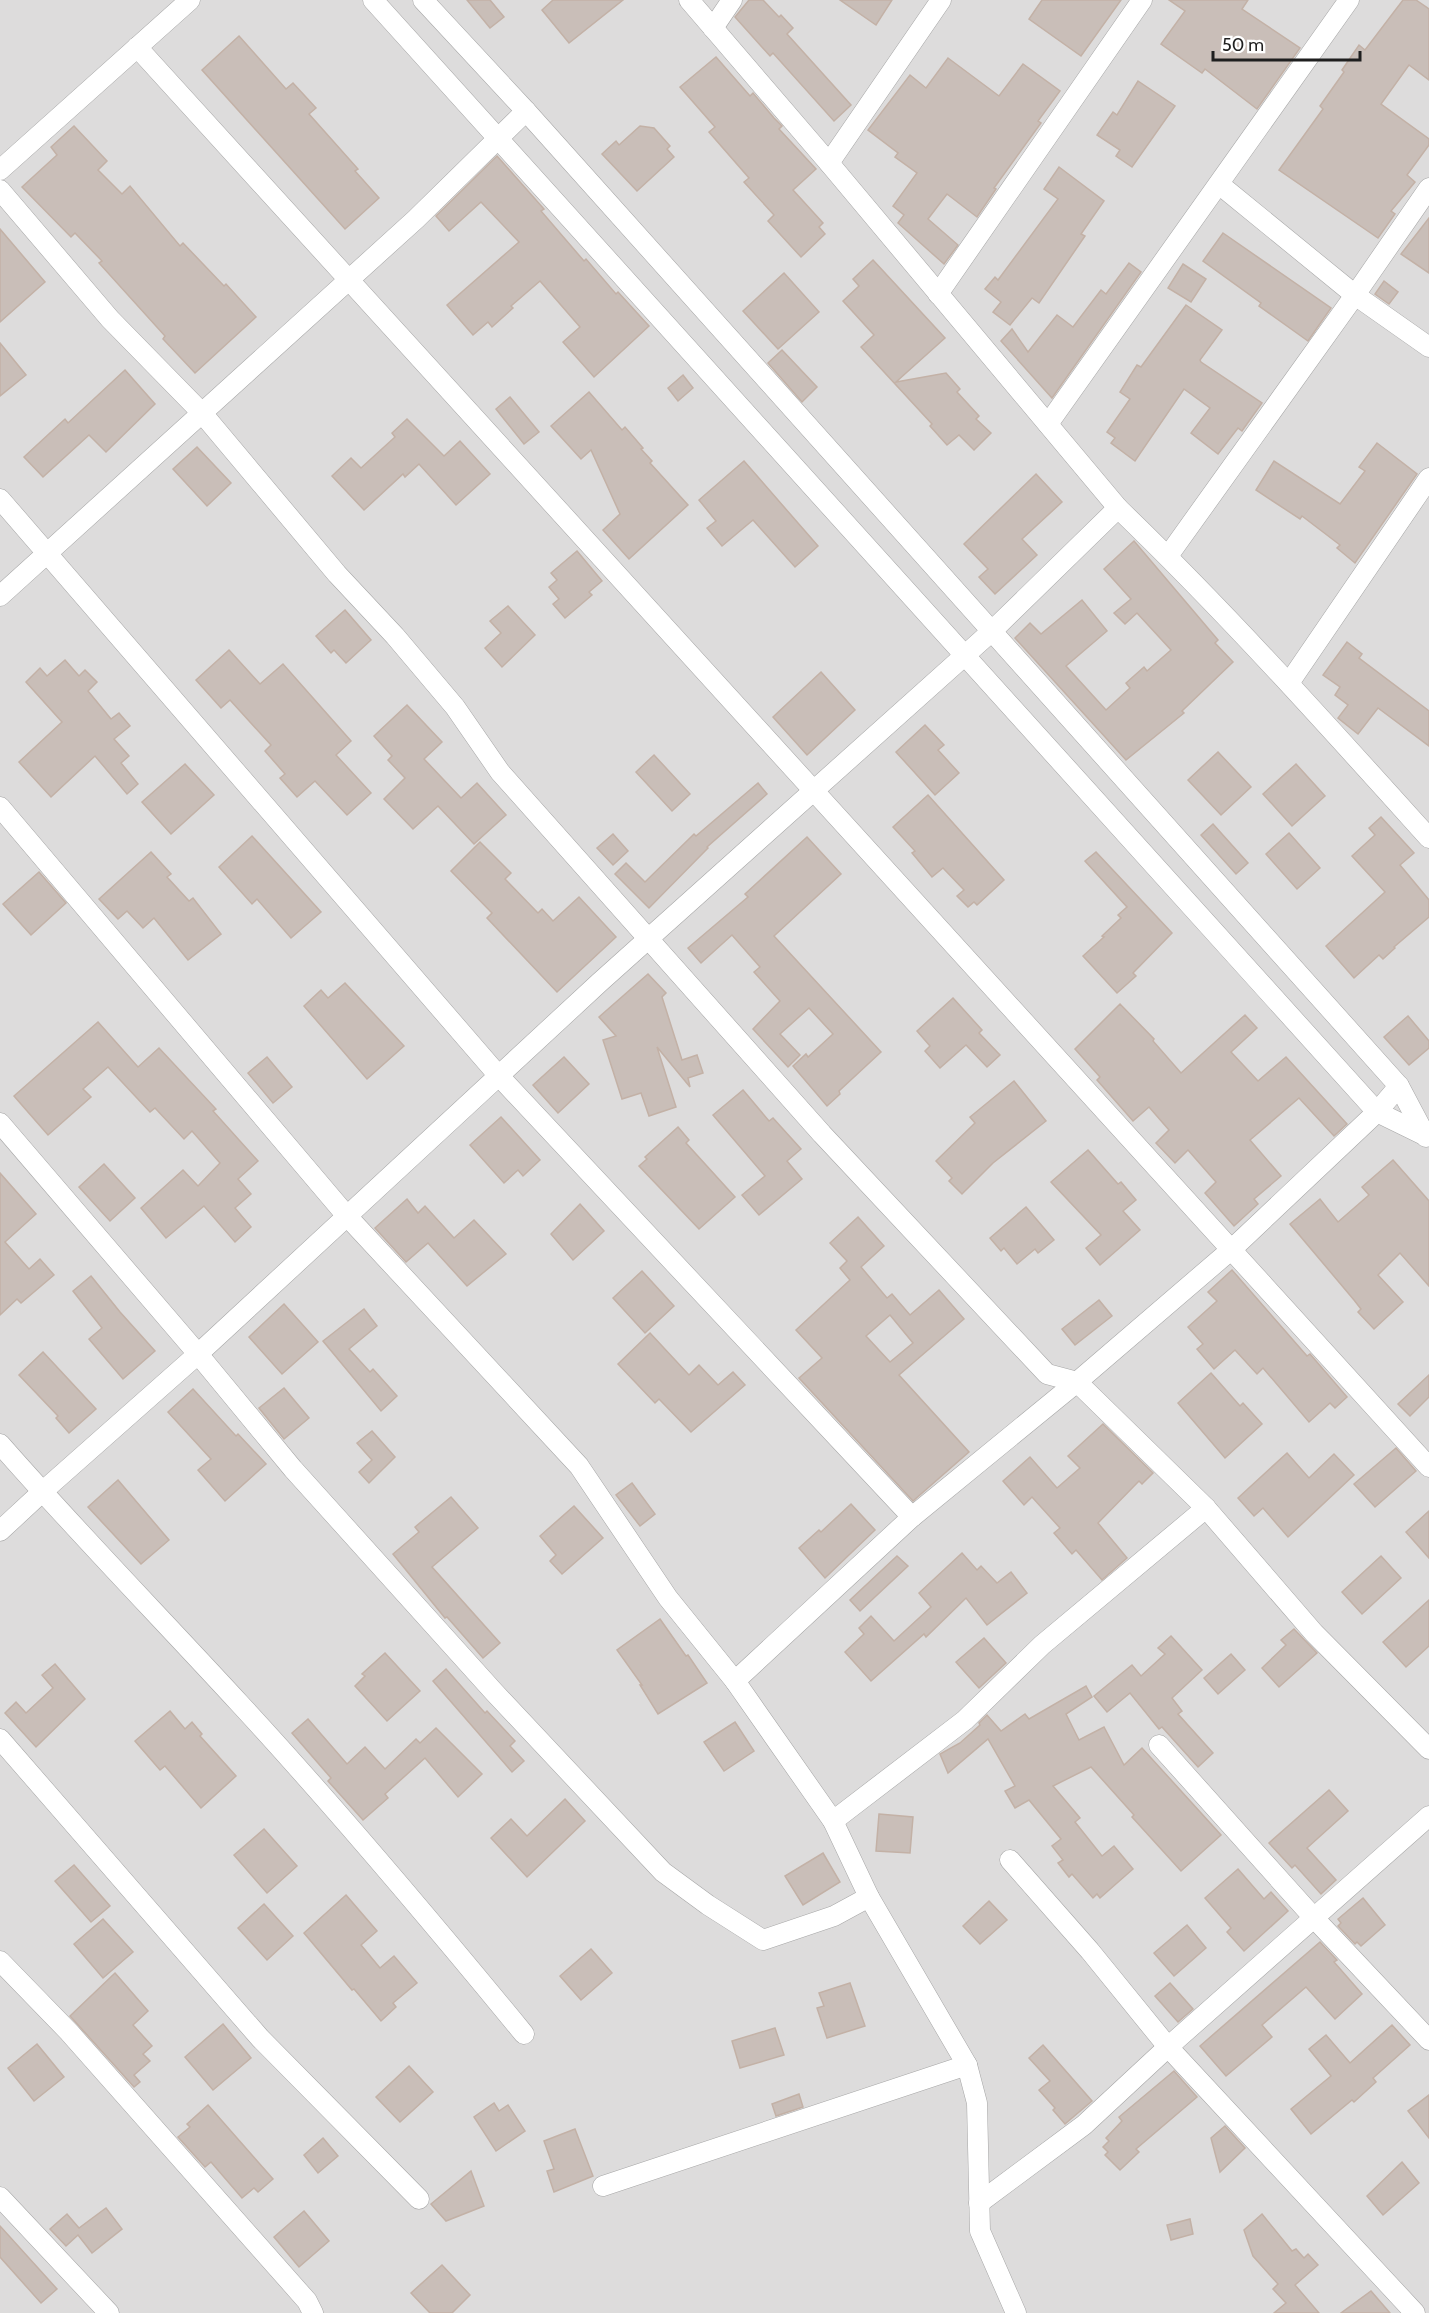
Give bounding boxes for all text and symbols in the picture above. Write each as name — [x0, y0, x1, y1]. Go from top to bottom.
scale bar — [1213, 24, 1360, 62]
text: 50 m — [1222, 34, 1264, 56]

